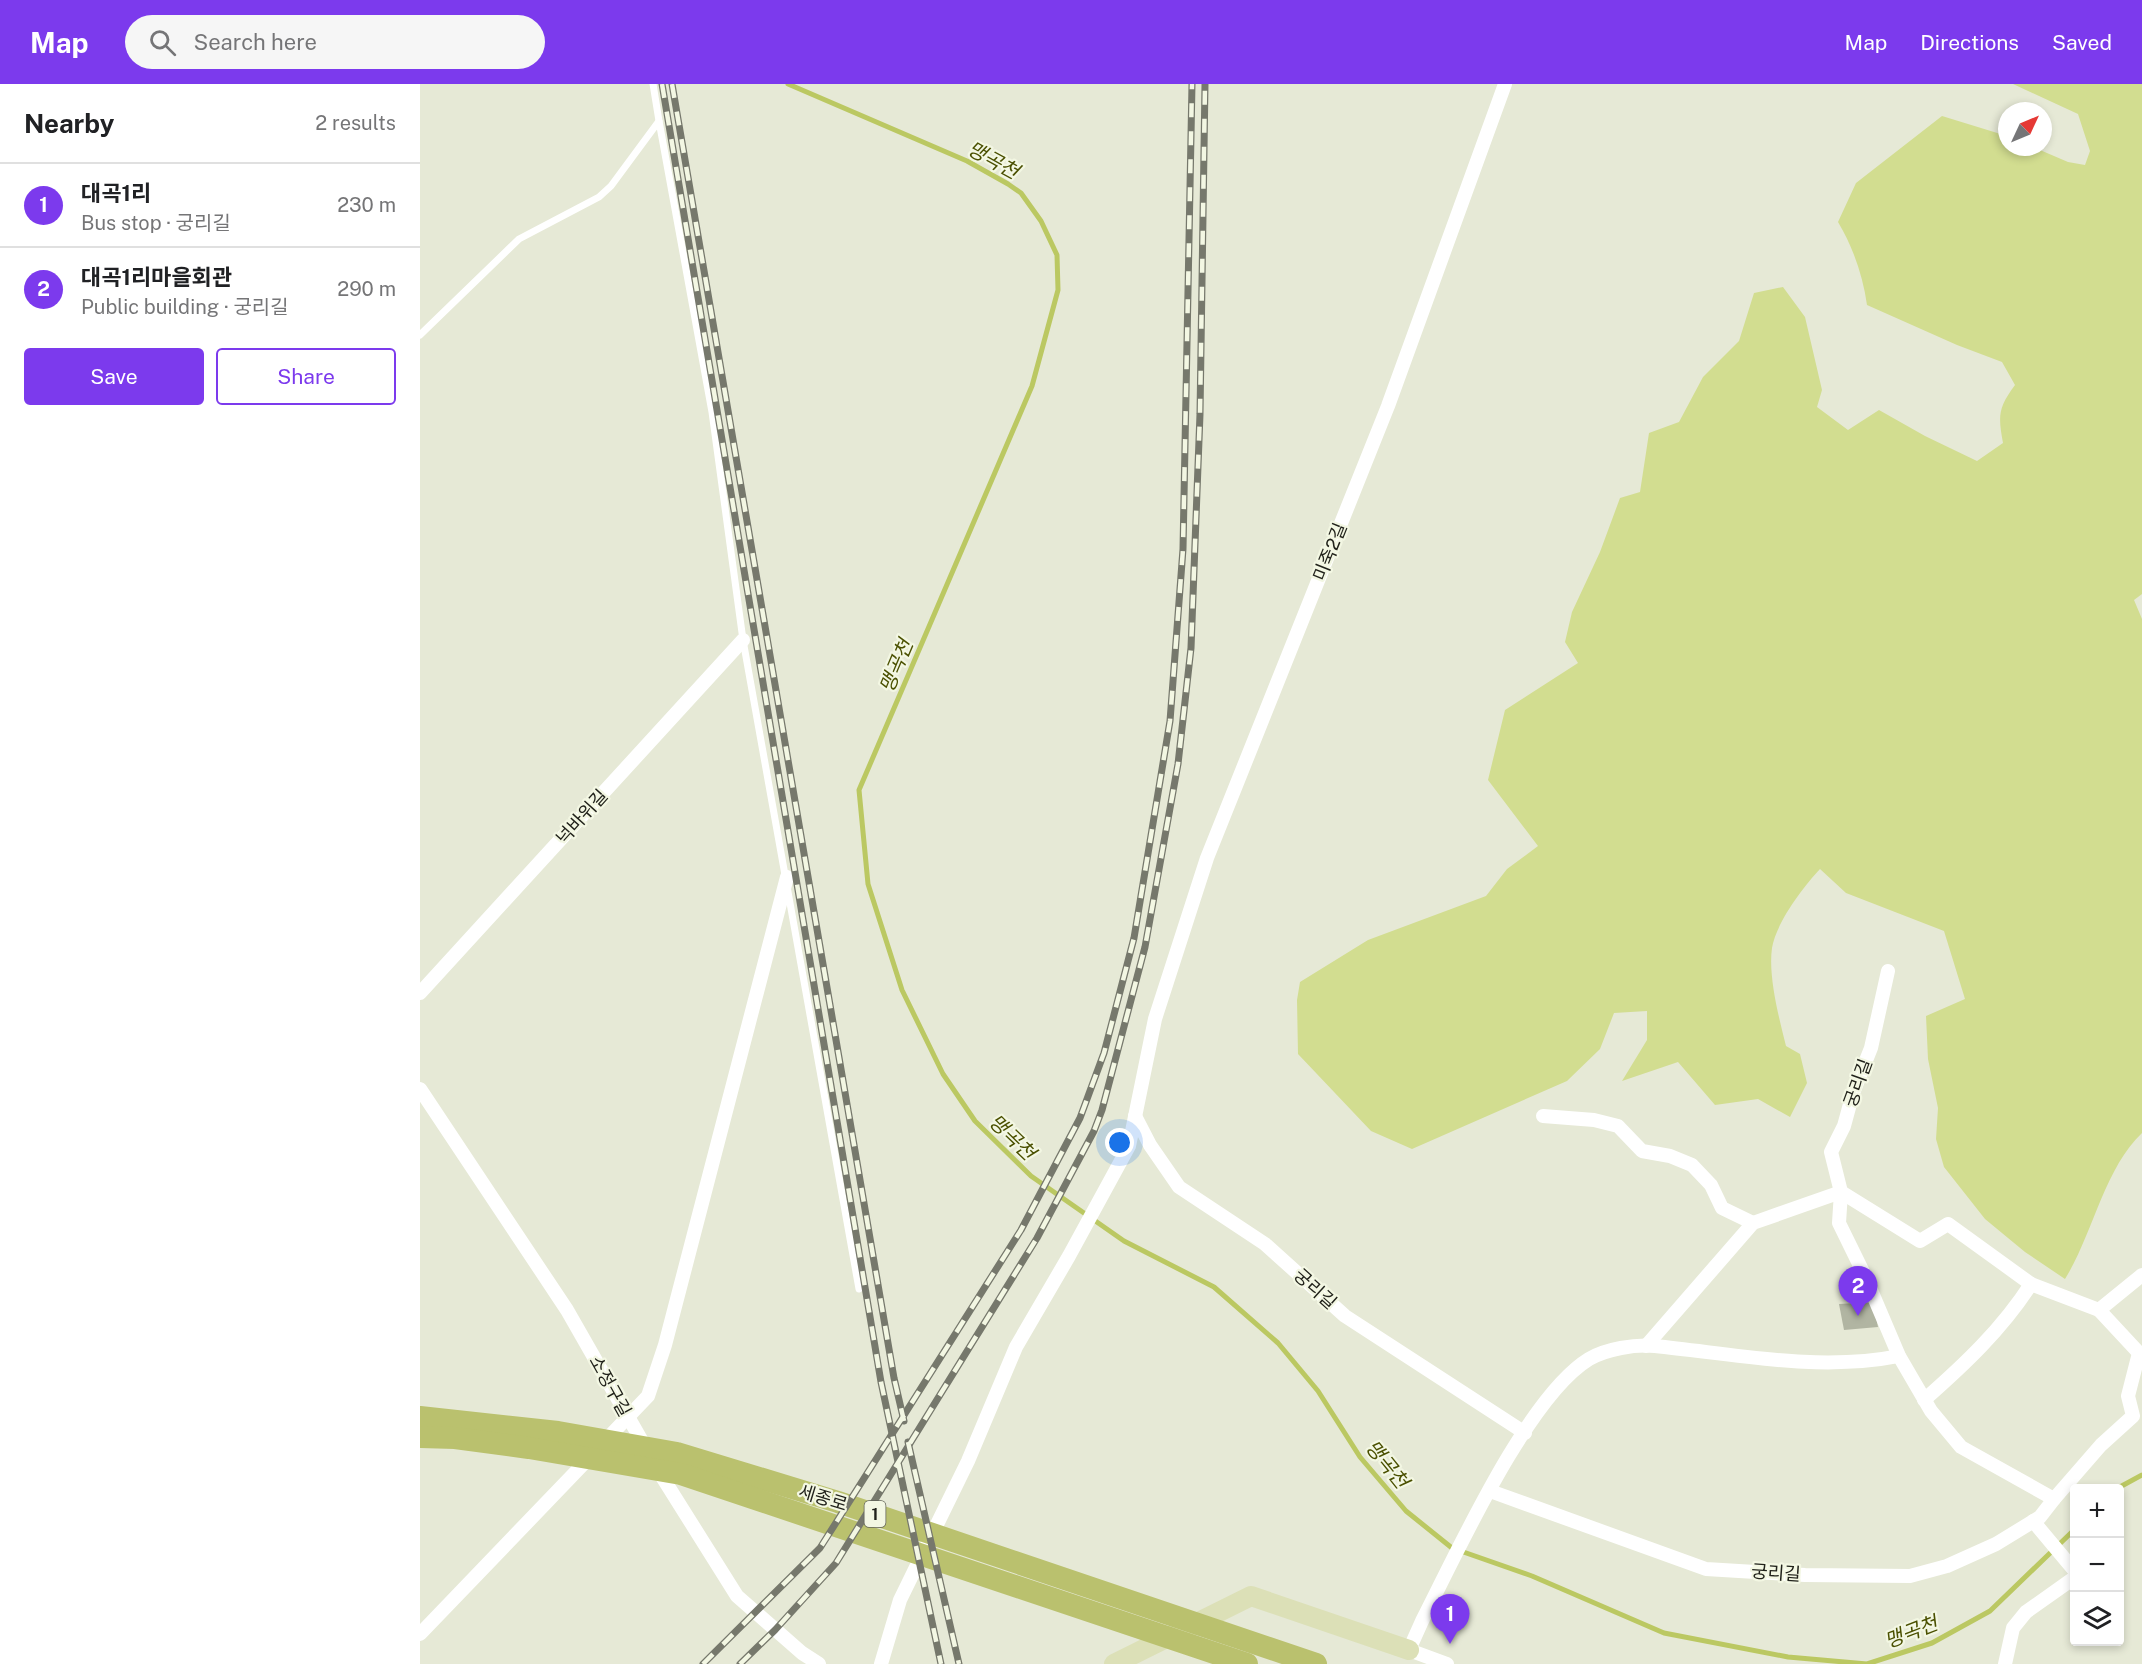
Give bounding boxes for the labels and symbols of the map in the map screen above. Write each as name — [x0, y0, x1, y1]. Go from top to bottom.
north arrow — [1998, 102, 2052, 156]
water label: 맹곡천 — [963, 136, 1025, 185]
street label: 미죽2길 — [1308, 520, 1351, 584]
water label: 맹곡천 — [874, 634, 919, 696]
street label: 넉바위길 — [552, 785, 612, 848]
street label: 궁리길 — [1839, 1056, 1876, 1110]
water label: 맹곡천 — [984, 1109, 1042, 1167]
your location — [1105, 1128, 1134, 1157]
street label: 궁리길 — [1290, 1264, 1341, 1313]
pin: 2 — [1838, 1266, 1878, 1316]
street label: 소정구길 — [585, 1352, 636, 1420]
water label: 맹곡천 — [1360, 1435, 1415, 1495]
street label: 세종로 — [796, 1480, 850, 1515]
road number: 1 — [864, 1501, 886, 1527]
street label: 궁리길 — [1751, 1560, 1802, 1585]
pin: 1 — [1430, 1594, 1470, 1644]
water label: 맹곡천 — [1881, 1610, 1943, 1653]

